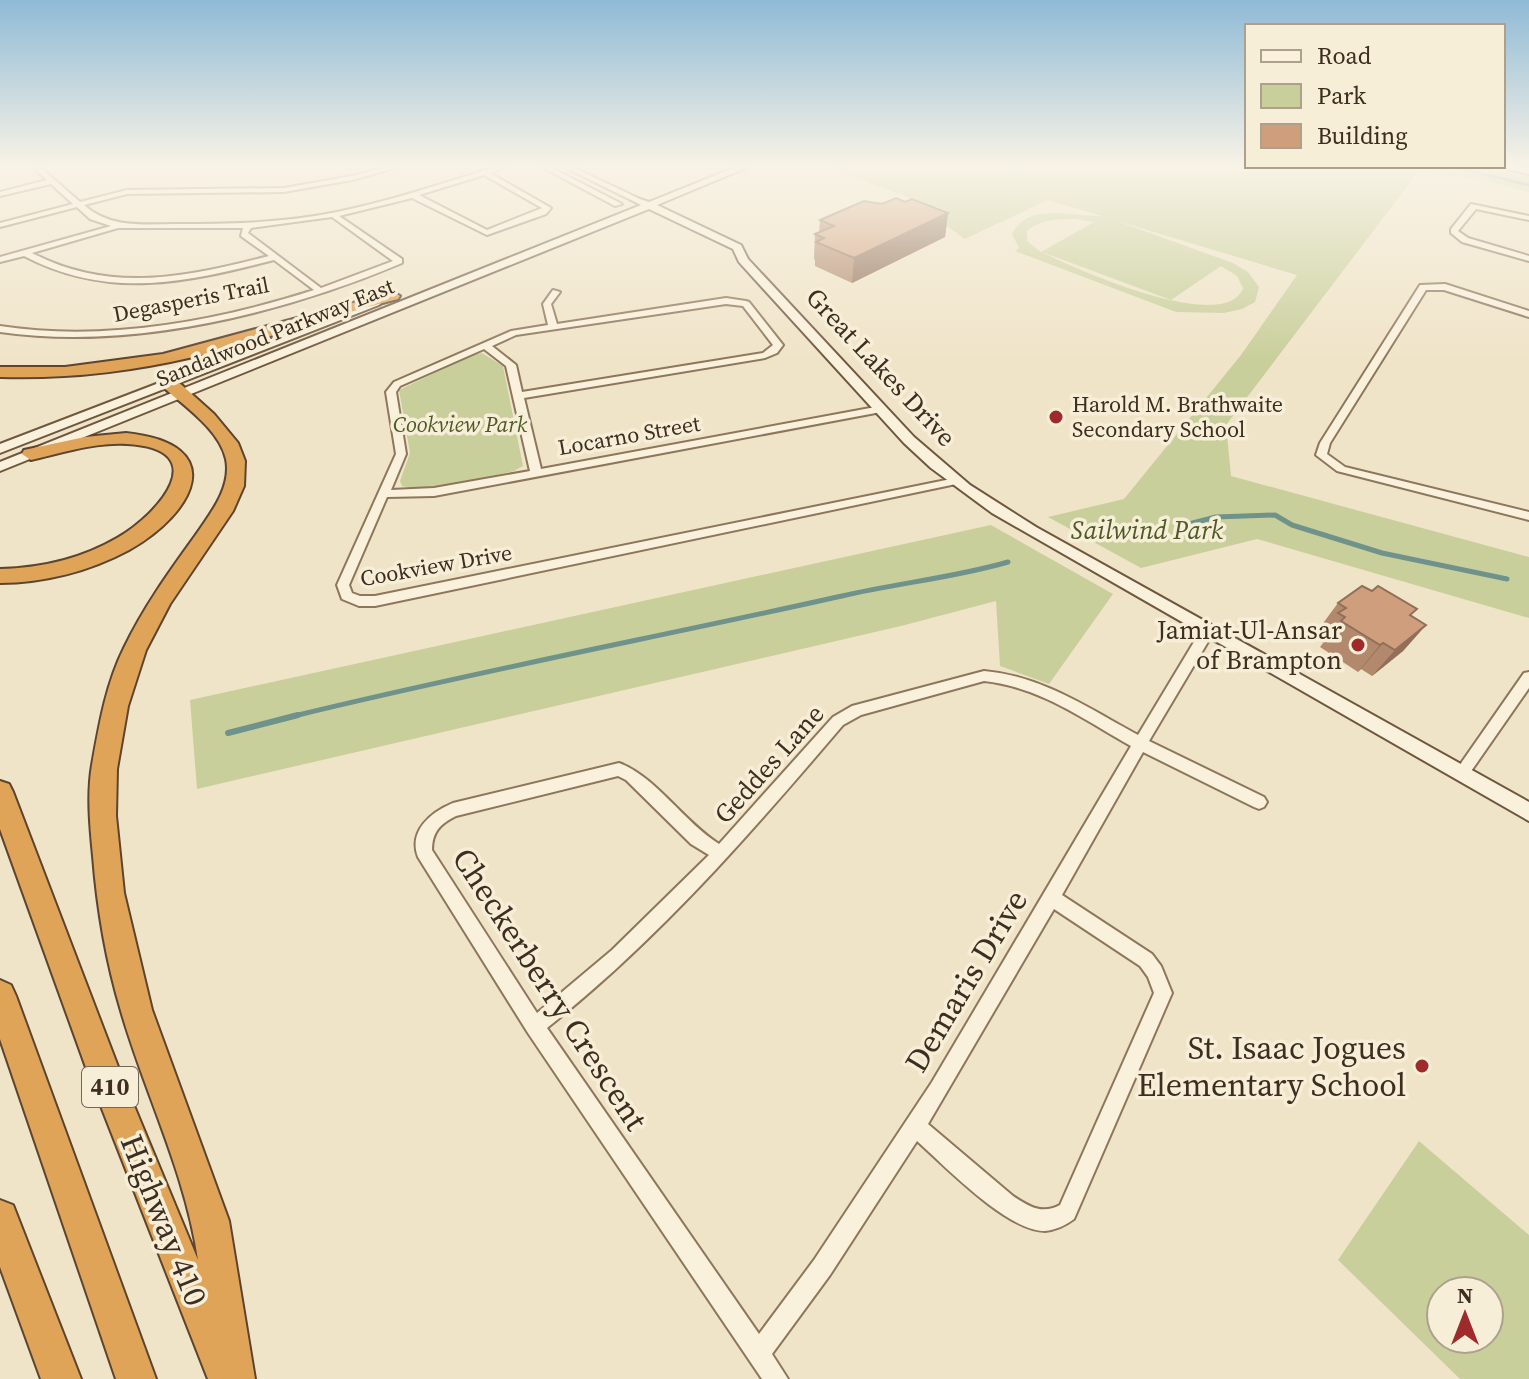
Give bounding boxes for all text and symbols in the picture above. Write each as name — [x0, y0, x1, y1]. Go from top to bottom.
legend — [1245, 24, 1505, 168]
text: Road — [1317, 39, 1372, 72]
text: Park — [1317, 79, 1367, 112]
text: Building — [1317, 119, 1408, 152]
street label: Degasperis Trail — [110, 269, 272, 329]
street label: Sandalwood Parkway East — [152, 270, 399, 393]
street label: Great Lakes Drive — [798, 280, 964, 454]
place label: Harold M. Brathwaite Secondary School — [1072, 389, 1283, 444]
street label: Locarno Street — [556, 408, 703, 462]
marker: Harold M. Brathwaite Secondary School — [1047, 408, 1065, 426]
park label: Cookview Park — [393, 409, 528, 439]
park label: Sailwind Park — [1071, 512, 1224, 548]
street label: Cookview Drive — [358, 537, 514, 593]
place label: Jamiat-Ul-Ansar of Brampton — [1156, 612, 1342, 678]
marker: Jamiat-Ul-Ansar of Brampton — [1349, 636, 1367, 654]
street label: Geddes Lane — [706, 697, 832, 831]
street label: Checkerberry Crescent — [442, 839, 658, 1139]
street label: Demaris Drive — [894, 882, 1038, 1080]
place label: St. Isaac Jogues Elementary School — [1137, 1026, 1406, 1107]
marker: St. Isaac Jogues Elementary School — [1413, 1057, 1431, 1075]
road number: 410 — [82, 1067, 138, 1107]
street label: Highway 410 — [110, 1128, 218, 1312]
north arrow — [1425, 1275, 1505, 1355]
text: N — [1457, 1280, 1473, 1310]

